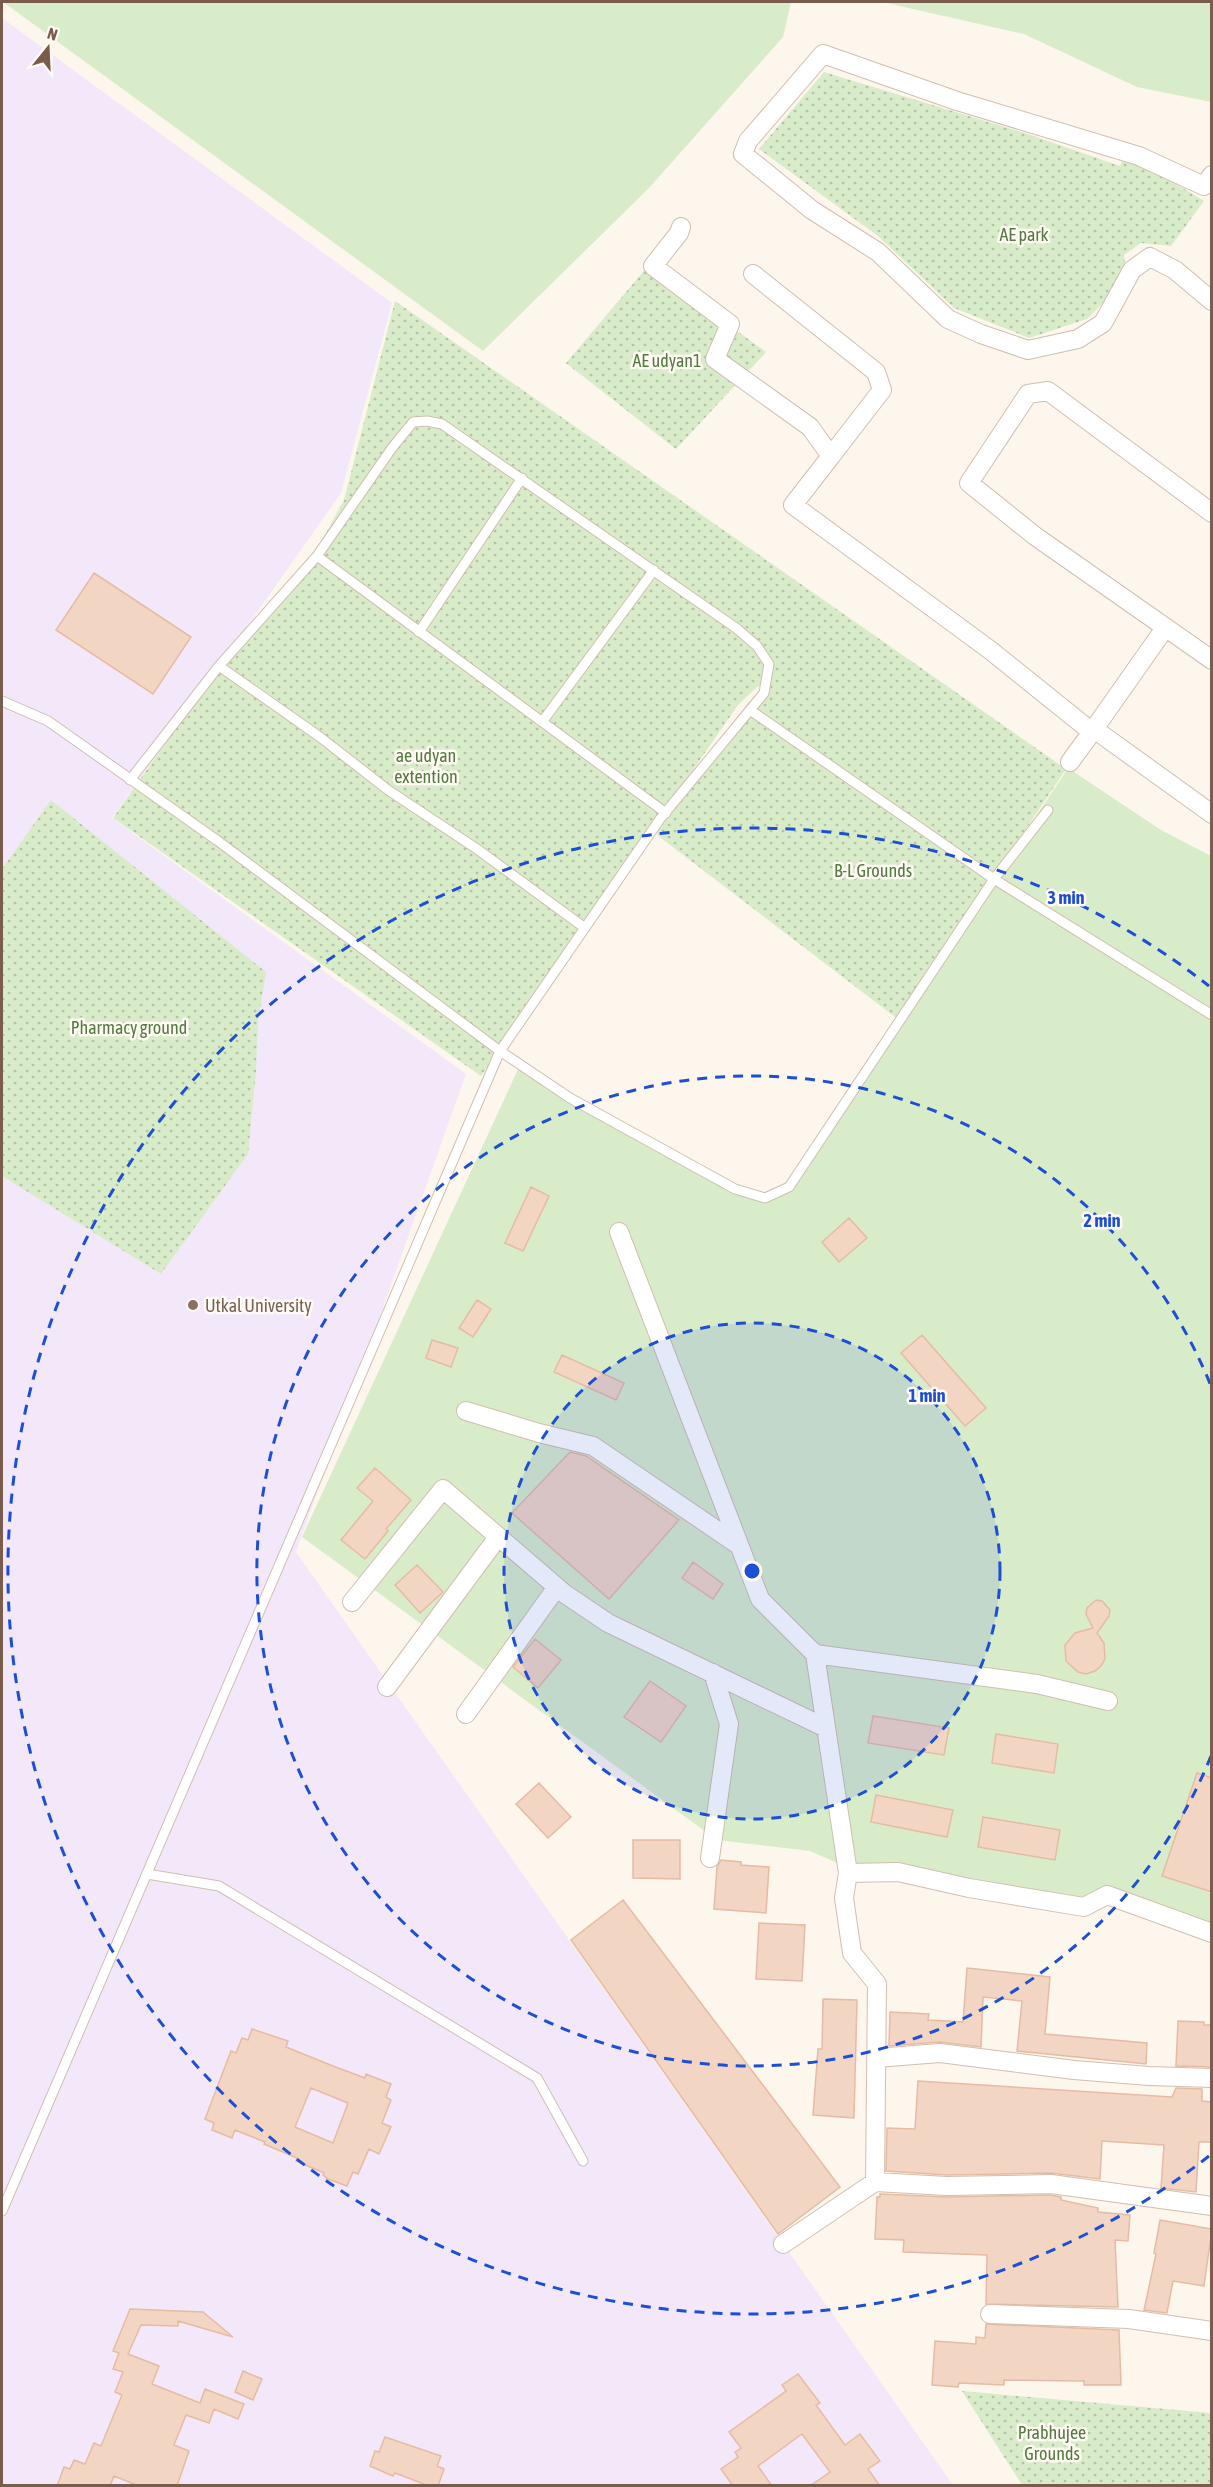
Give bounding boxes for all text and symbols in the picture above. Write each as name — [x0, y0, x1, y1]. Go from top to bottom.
north arrow — [18, 18, 78, 78]
text: N — [45, 24, 60, 44]
park label: AE park — [999, 224, 1049, 245]
park label: AE udyan1 — [633, 350, 701, 371]
park label: ae udyan extention — [394, 745, 458, 787]
park label: B-L Grounds — [834, 860, 912, 881]
text: 3 min — [1048, 887, 1085, 908]
park label: Pharmacy ground — [71, 1017, 187, 1038]
text: 2 min — [1084, 1210, 1121, 1231]
place label: Utkal University — [205, 1295, 312, 1316]
marker: Utkal University — [186, 1298, 200, 1312]
text: 1 min — [909, 1385, 946, 1406]
centre of rings — [742, 1561, 762, 1581]
park label: Prabhujee Grounds — [1018, 2422, 1086, 2464]

